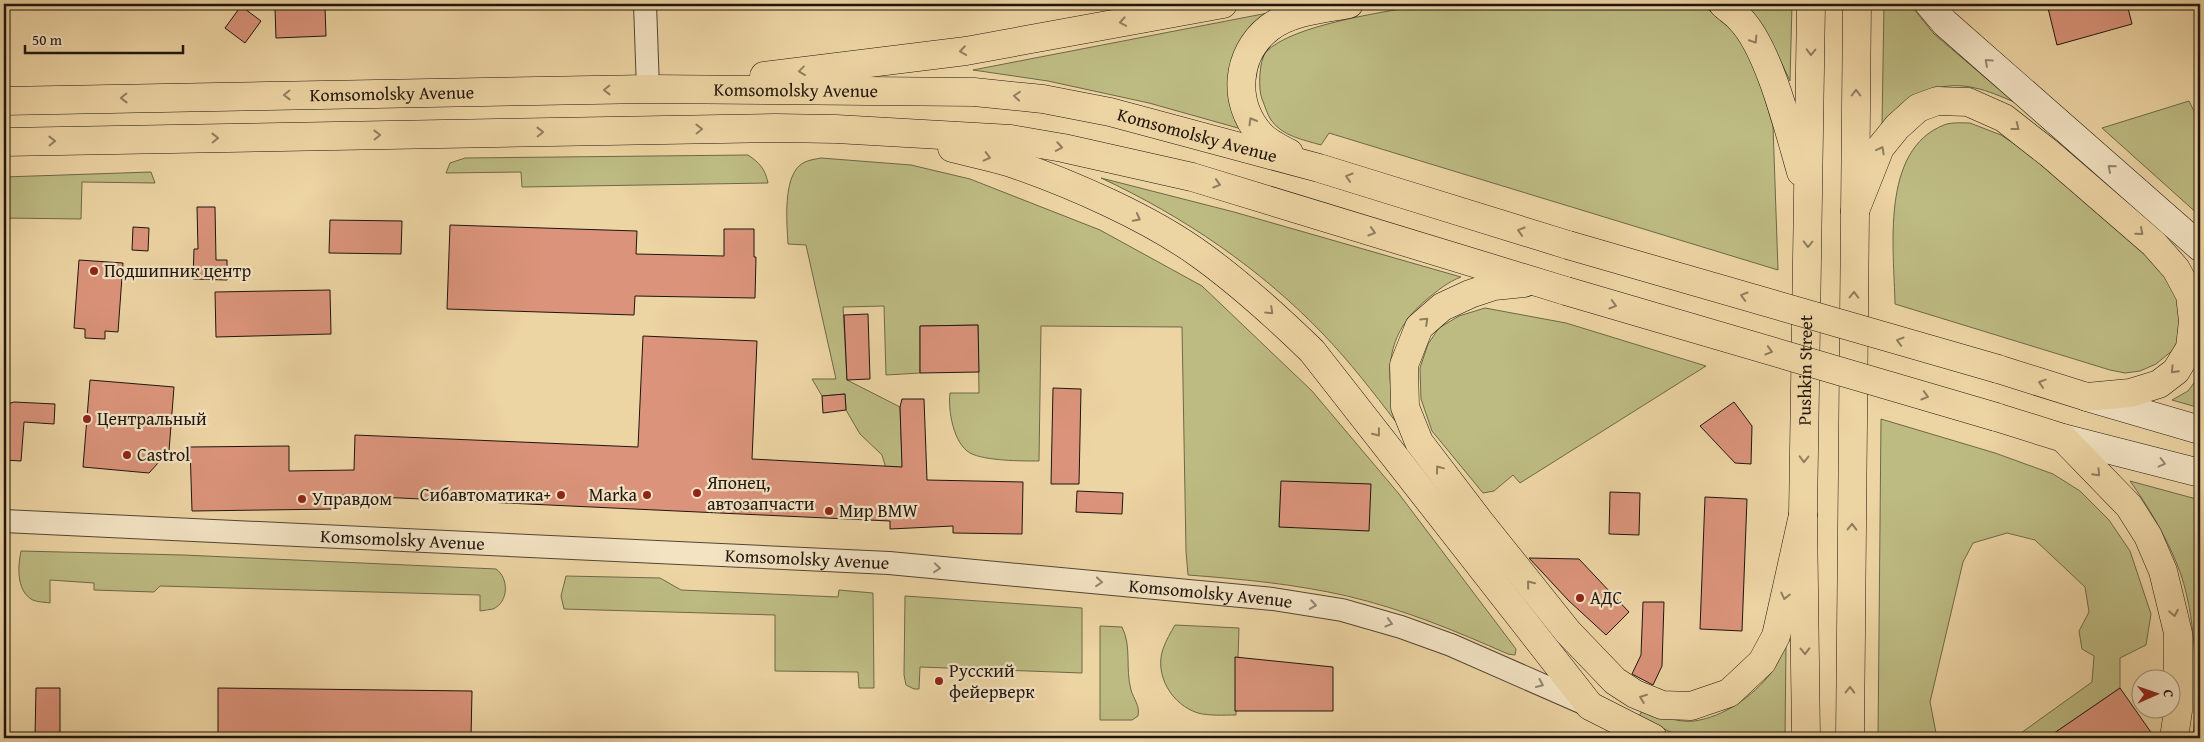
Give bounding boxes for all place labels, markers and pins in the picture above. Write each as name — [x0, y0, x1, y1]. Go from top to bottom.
place label: Подшипник центр — [104, 257, 251, 284]
marker: Подшипник центр — [88, 265, 100, 277]
place label: Центральный — [97, 405, 207, 432]
marker: Центральный — [81, 413, 93, 425]
place label: Castrol — [137, 441, 190, 468]
marker: Castrol — [121, 449, 133, 461]
place label: Японец, автозапчасти — [706, 469, 815, 517]
place label: Сибавтоматика+ — [420, 481, 551, 508]
place label: Marka — [589, 481, 637, 508]
place label: Управдом — [312, 485, 392, 512]
marker: Японец, автозапчасти — [691, 487, 703, 499]
marker: Сибавтоматика+ — [555, 489, 567, 501]
marker: Marka — [641, 489, 653, 501]
marker: Управдом — [296, 493, 308, 505]
place label: Мир BMW — [839, 497, 918, 524]
marker: Мир BMW — [823, 505, 835, 517]
place label: АДС — [1590, 584, 1622, 611]
marker: АДС — [1574, 592, 1586, 604]
place label: Русский фейерверк — [949, 657, 1035, 705]
marker: Русский фейерверк — [933, 675, 945, 687]

